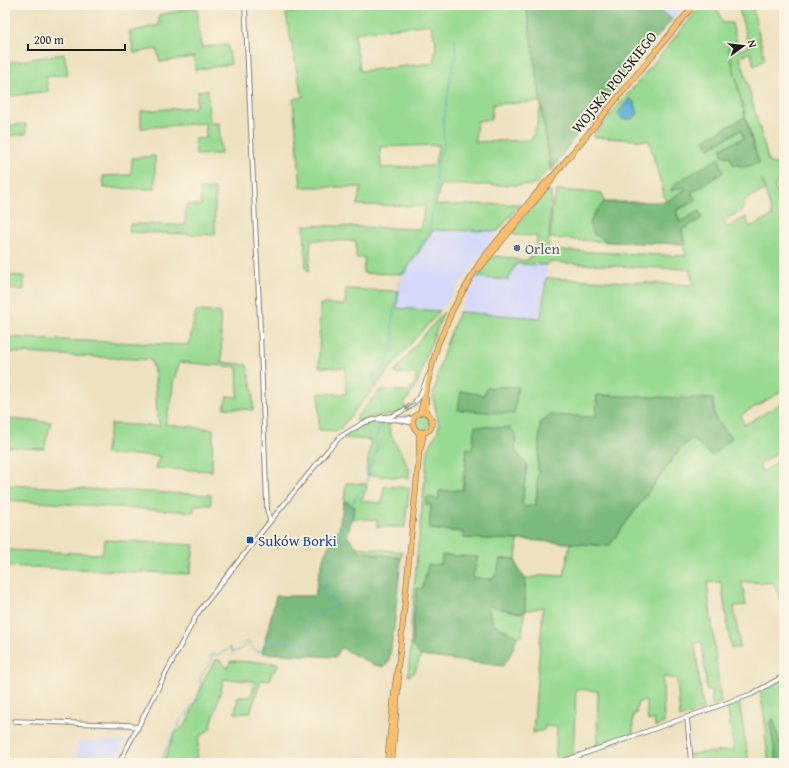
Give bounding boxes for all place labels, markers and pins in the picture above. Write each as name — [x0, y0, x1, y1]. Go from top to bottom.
place label: Orlen — [525, 238, 561, 259]
marker: Orlen — [512, 243, 522, 253]
place label: Suków Borki — [258, 530, 337, 551]
marker: Suków Borki — [245, 535, 255, 545]

